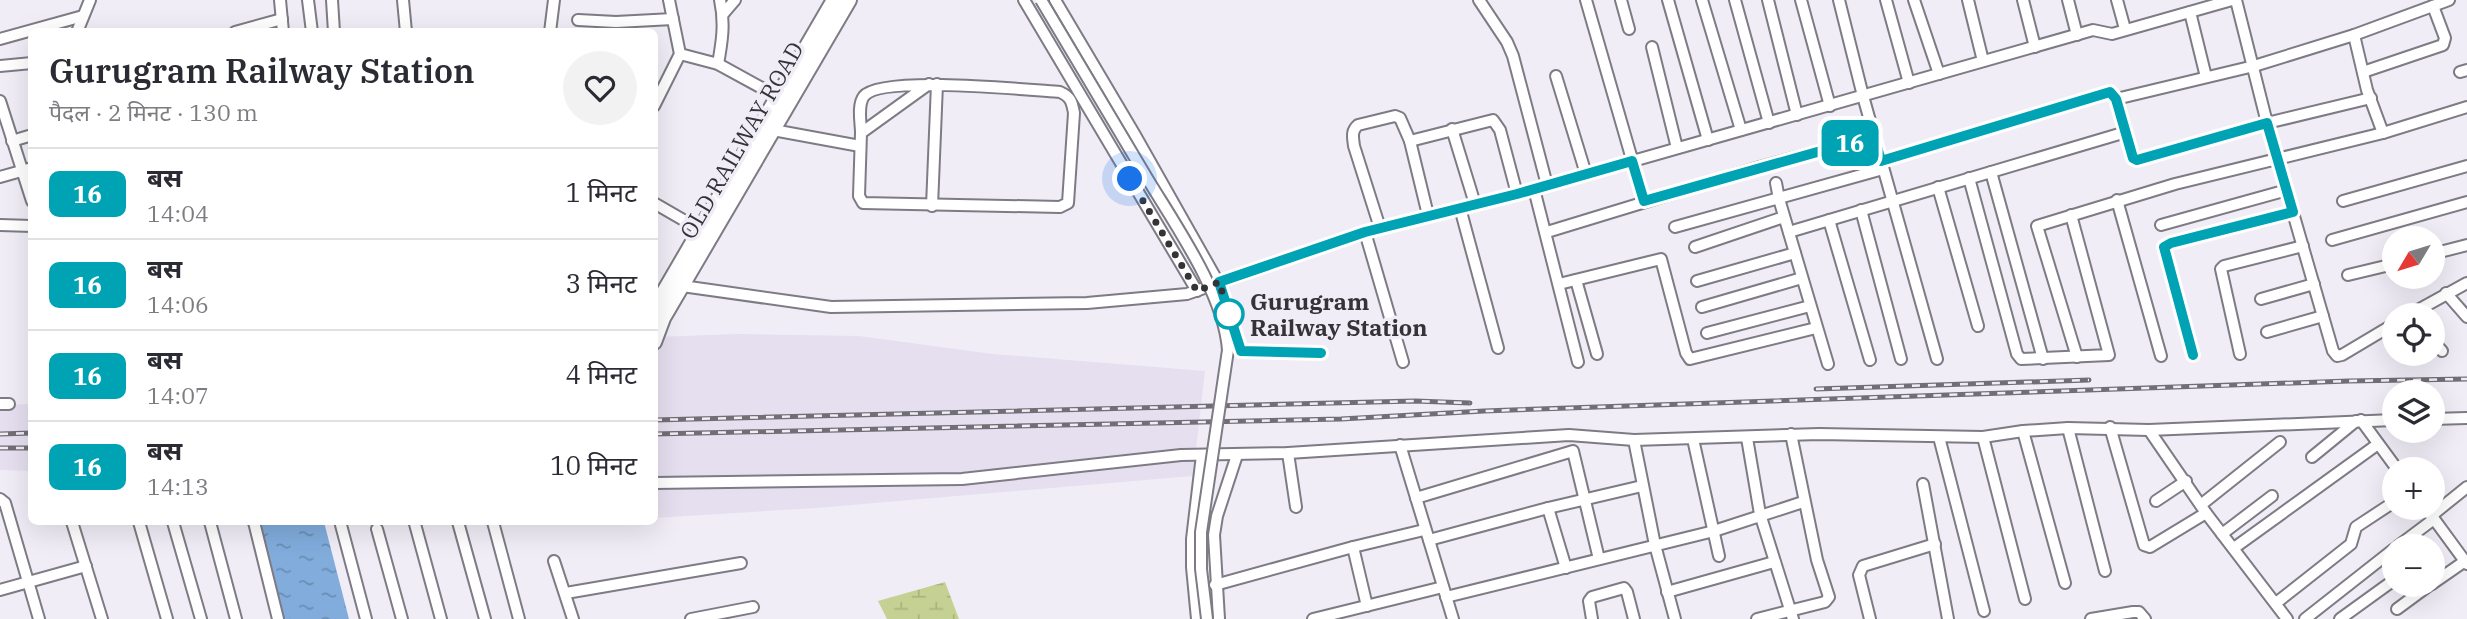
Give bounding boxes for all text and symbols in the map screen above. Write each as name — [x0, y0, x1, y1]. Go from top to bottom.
street label: OLD RAILWAY ROAD — [672, 36, 810, 244]
text: Gurugram Railway Station — [49, 49, 475, 92]
button: heart — [563, 51, 637, 125]
text: पैदल · 2 मिनट · 130 m — [49, 97, 258, 127]
line badge: 16 — [1818, 120, 1882, 166]
text: 16 — [1836, 127, 1864, 159]
text: बस — [147, 160, 182, 194]
your location — [1112, 161, 1147, 196]
text: 1 मिनट — [566, 175, 637, 209]
text: 16 — [73, 178, 102, 210]
text: 14:04 — [147, 198, 209, 228]
north arrow — [2382, 226, 2445, 289]
map controls — [2382, 226, 2445, 597]
text: बस — [147, 251, 182, 285]
text: 3 मिनट — [566, 266, 637, 300]
text: 16 — [73, 269, 102, 301]
place label: Gurugram Railway Station — [1250, 286, 1427, 342]
text: 14:06 — [147, 289, 209, 319]
marker: Gurugram Railway Station — [1214, 299, 1244, 329]
button: locate — [2382, 303, 2445, 366]
text: बस — [147, 342, 182, 376]
text: 4 मिनट — [566, 357, 637, 391]
text: 16 — [73, 360, 102, 392]
text: 14:07 — [147, 380, 209, 410]
button: layers — [2382, 380, 2445, 443]
text: बस — [147, 433, 182, 467]
text: 10 मिनट — [550, 448, 637, 482]
text: 16 — [73, 451, 102, 483]
button: + — [2382, 457, 2445, 520]
text: 14:13 — [147, 471, 209, 501]
button: − — [2382, 534, 2445, 597]

